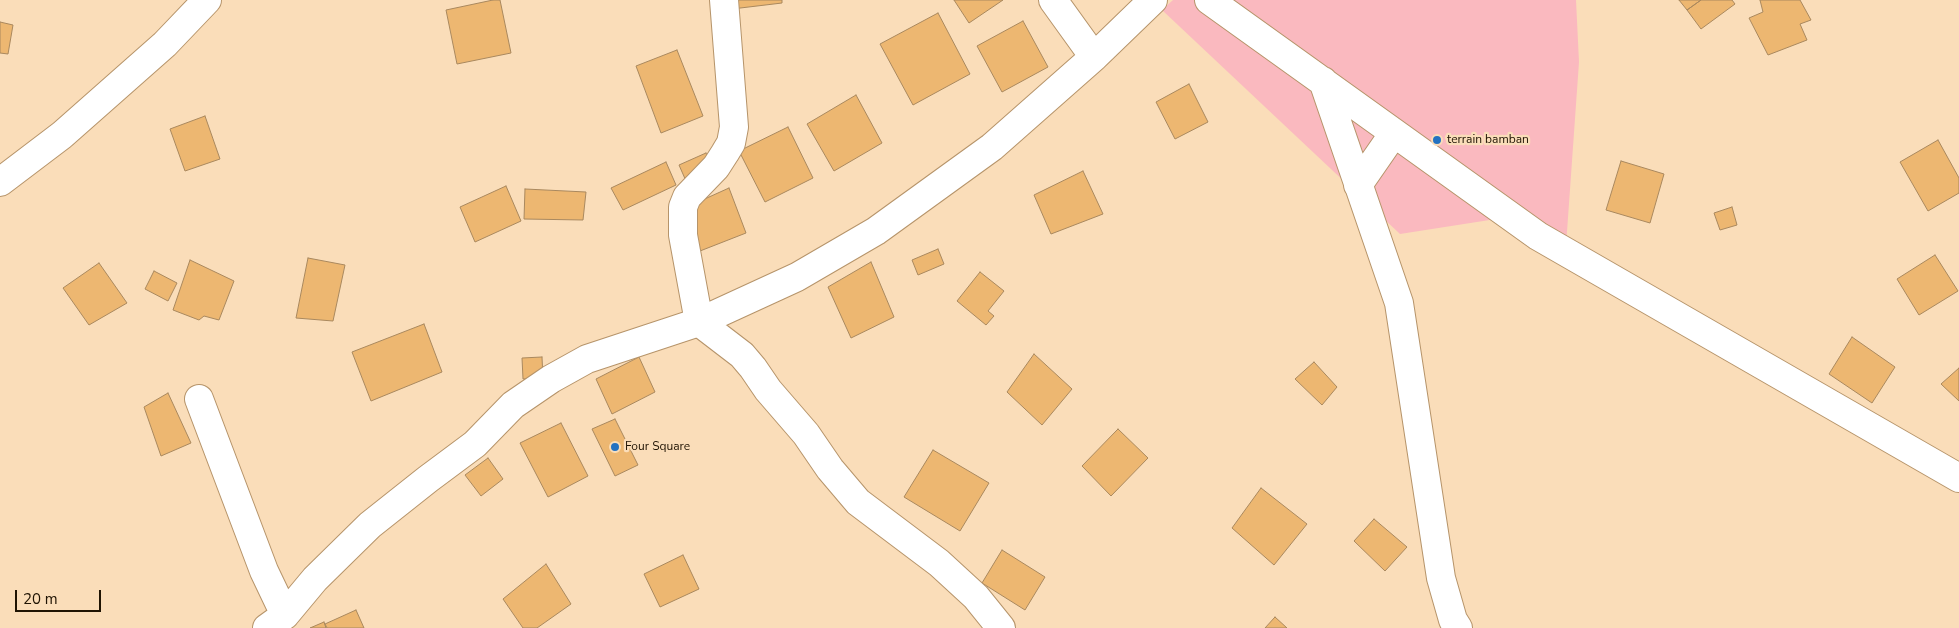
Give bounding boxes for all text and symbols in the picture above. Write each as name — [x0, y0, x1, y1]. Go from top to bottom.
place label: terrain bamban — [1447, 133, 1529, 147]
marker: terrain bamban — [1431, 134, 1443, 146]
place label: Four Square — [625, 440, 690, 454]
marker: Four Square — [609, 441, 621, 453]
scale bar — [18, 580, 104, 612]
text: 20 m — [23, 589, 58, 609]

